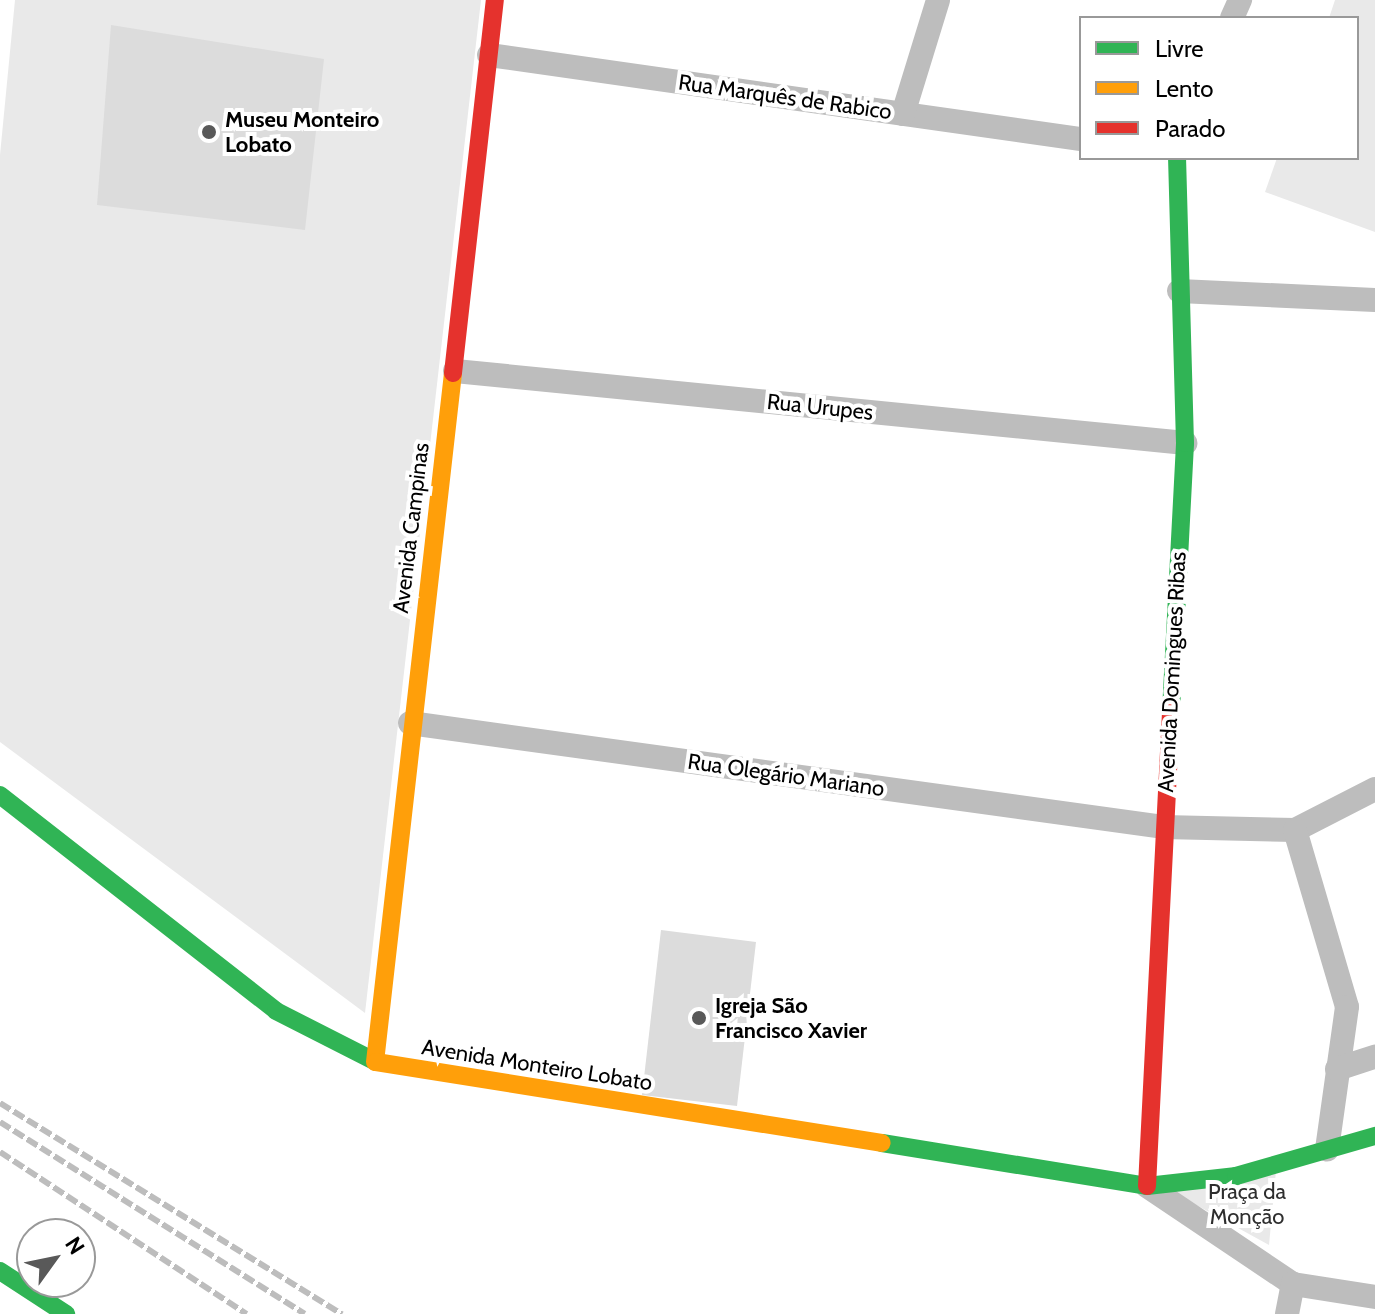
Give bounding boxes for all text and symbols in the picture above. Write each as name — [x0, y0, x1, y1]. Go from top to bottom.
legend — [1079, 16, 1359, 160]
text: Livre — [1155, 34, 1203, 63]
street label: Rua Marquês de Rabico — [677, 69, 893, 125]
text: Lento — [1155, 74, 1214, 103]
place label: Museu Monteiro Lobato — [225, 106, 379, 158]
text: Parado — [1155, 114, 1225, 143]
marker: Museu Monteiro Lobato — [200, 123, 218, 141]
street label: Rua Urupes — [766, 388, 874, 426]
street label: Avenida Campinas — [387, 441, 435, 615]
street label: Avenida Domingues Ribas — [1153, 551, 1191, 793]
street label: Rua Olegário Mariano — [686, 748, 886, 802]
place label: Igreja São Francisco Xavier — [715, 992, 867, 1044]
marker: Igreja São Francisco Xavier — [690, 1009, 708, 1027]
street label: Avenida Monteiro Lobato — [420, 1034, 654, 1096]
park label: Praça da Monção — [1208, 1178, 1286, 1230]
north arrow — [16, 1218, 96, 1298]
text: N — [59, 1232, 90, 1260]

